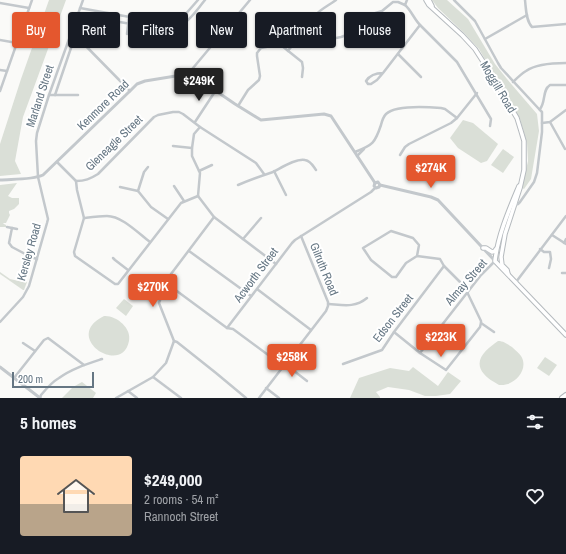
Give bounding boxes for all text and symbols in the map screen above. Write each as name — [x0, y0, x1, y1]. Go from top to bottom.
chip: Buy — [12, 12, 60, 48]
chip: Rent — [68, 12, 120, 48]
chip: Filters — [128, 12, 188, 48]
chip: New — [196, 12, 247, 48]
chip: Apartment — [255, 12, 336, 48]
chip: House — [344, 12, 405, 48]
street label: Moggill Road — [476, 58, 520, 116]
street label: Marland Street — [22, 63, 58, 129]
pin: $249K — [171, 68, 227, 102]
text: $249K — [183, 72, 215, 89]
street label: Kenmore Road — [74, 76, 132, 134]
street label: Gleneagle Street — [82, 111, 146, 174]
pin: $274K — [403, 155, 459, 189]
text: $274K — [415, 159, 447, 176]
street label: Kersley Road — [13, 221, 45, 283]
street label: Gilruth Road — [306, 240, 342, 298]
street label: Acworth Street — [230, 244, 282, 306]
street label: Almay Street — [441, 255, 491, 309]
pin: $270K — [125, 274, 181, 308]
text: $270K — [137, 278, 169, 295]
street label: Edson Street — [369, 290, 417, 345]
pin: $223K — [413, 324, 469, 358]
text: $223K — [425, 328, 457, 345]
pin: $258K — [264, 344, 320, 378]
text: $258K — [276, 348, 308, 365]
scale bar — [12, 370, 94, 389]
text: 200 m — [18, 372, 43, 386]
text: 5 homes — [20, 411, 77, 434]
icon: filters — [524, 411, 546, 433]
text: $249,000 — [144, 468, 202, 491]
icon: home — [52, 472, 100, 520]
icon: heart — [524, 485, 546, 507]
text: 2 rooms · 54 m² — [144, 491, 219, 508]
text: Rannoch Street — [144, 508, 218, 525]

